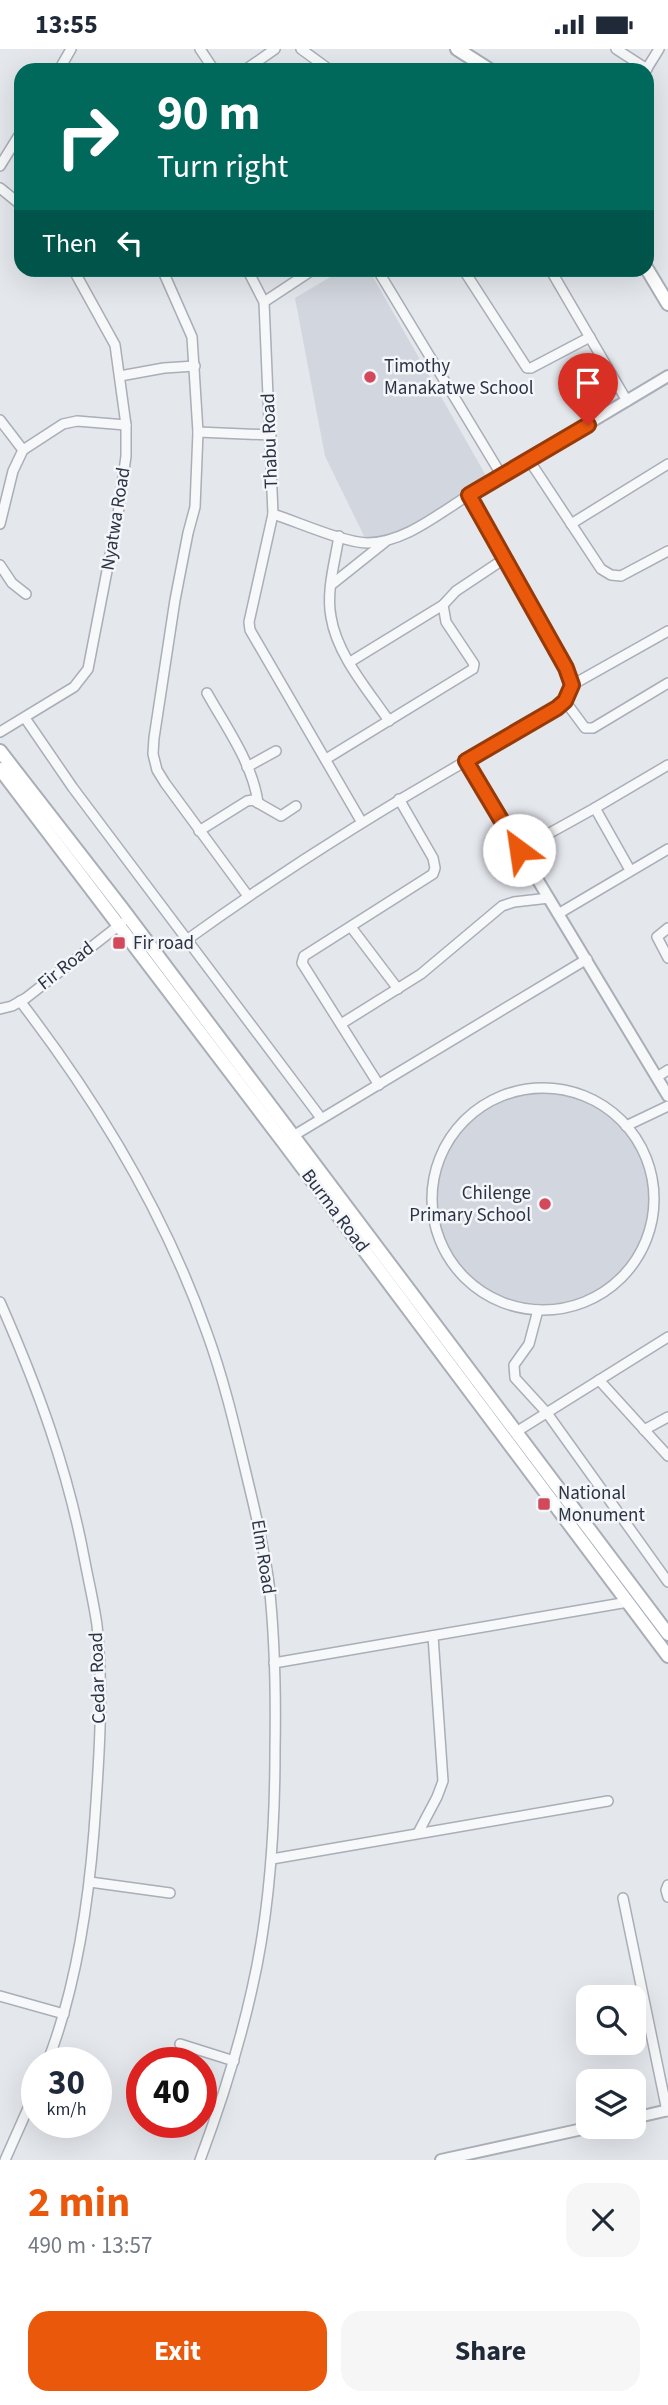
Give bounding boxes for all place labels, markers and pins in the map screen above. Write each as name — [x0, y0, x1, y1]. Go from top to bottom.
place label: Timothy Manakatwe School — [384, 353, 534, 402]
pin — [558, 353, 618, 425]
marker: Timothy Manakatwe School — [362, 369, 378, 385]
place label: Fir road — [133, 930, 194, 957]
marker: Fir road — [111, 935, 127, 951]
place label: Chilenge Primary School — [409, 1180, 531, 1229]
marker: Chilenge Primary School — [537, 1196, 553, 1212]
place label: National Monument — [558, 1480, 645, 1529]
marker: National Monument — [536, 1496, 552, 1512]

